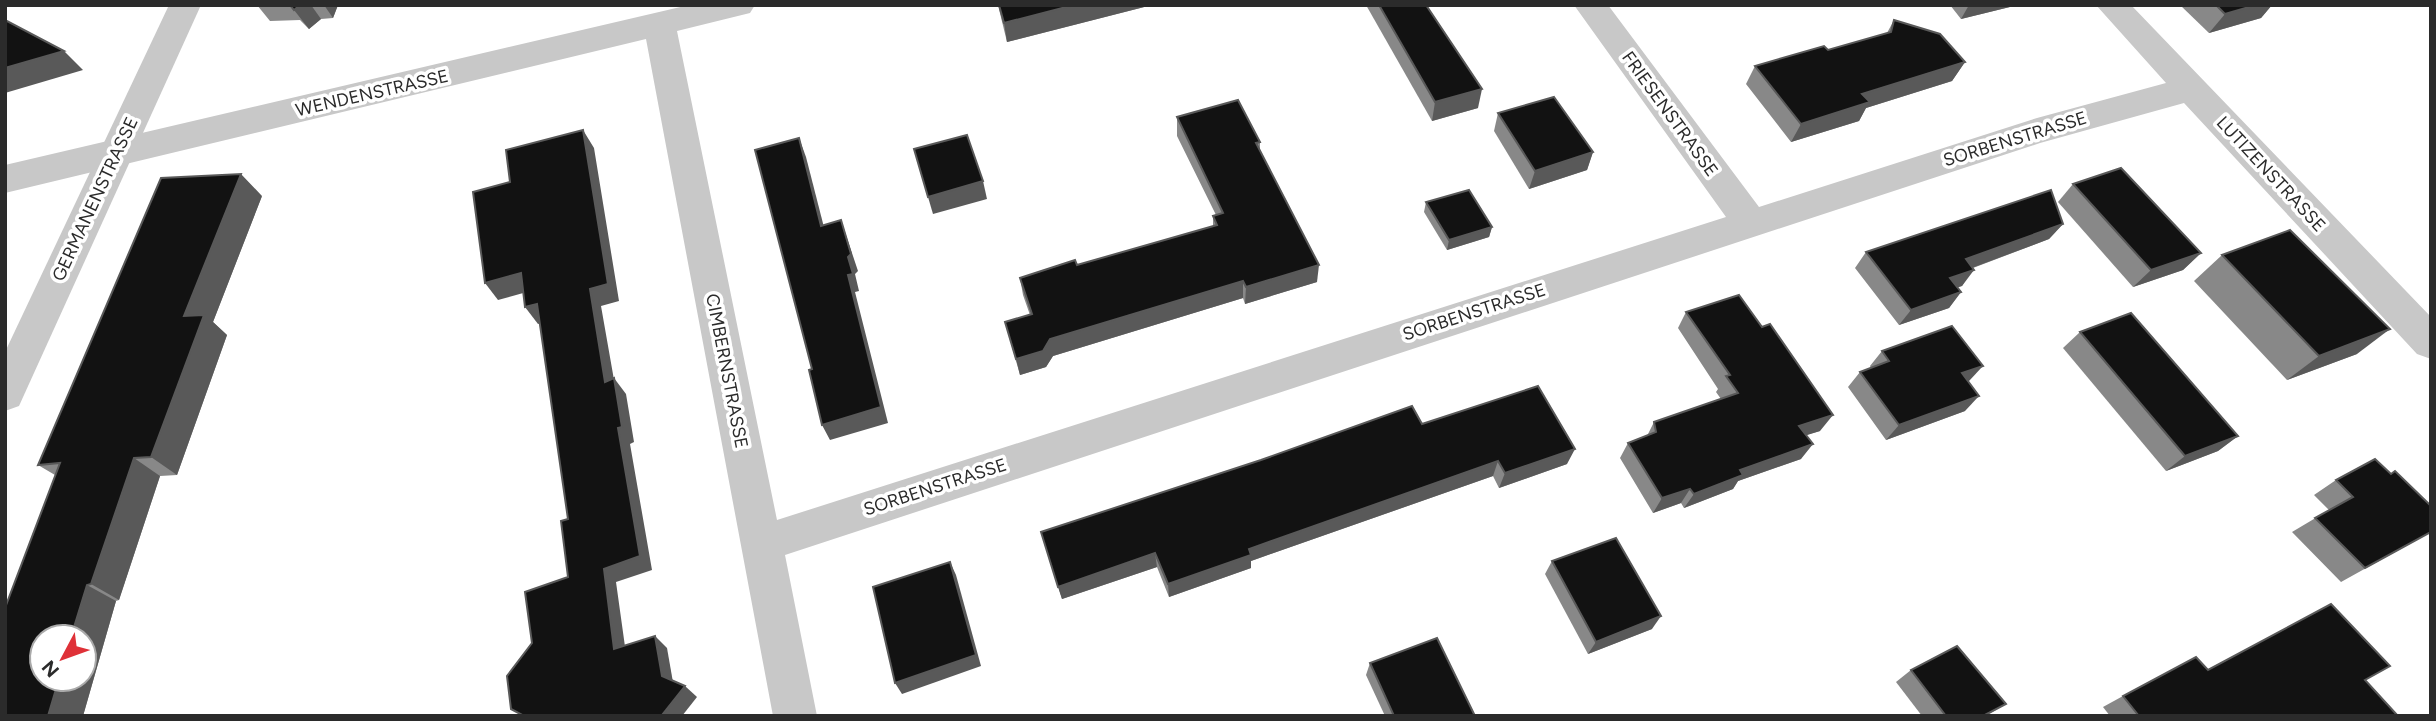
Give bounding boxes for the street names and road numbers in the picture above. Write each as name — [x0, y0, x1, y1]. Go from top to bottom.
street label: FRIESENSTRASSE — [1617, 47, 1723, 181]
street label: WENDENSTRASSE — [293, 65, 451, 121]
street label: SORBENSTRASSE — [1940, 107, 2090, 171]
street label: LUTIZENSTRASSE — [2212, 112, 2330, 236]
street label: GERMANENSTRASSE — [47, 113, 143, 285]
street label: SORBENSTRASSE — [1400, 278, 1548, 346]
street label: CIMBERNSTRASSE — [701, 292, 753, 450]
street label: SORBENSTRASSE — [861, 453, 1009, 521]

